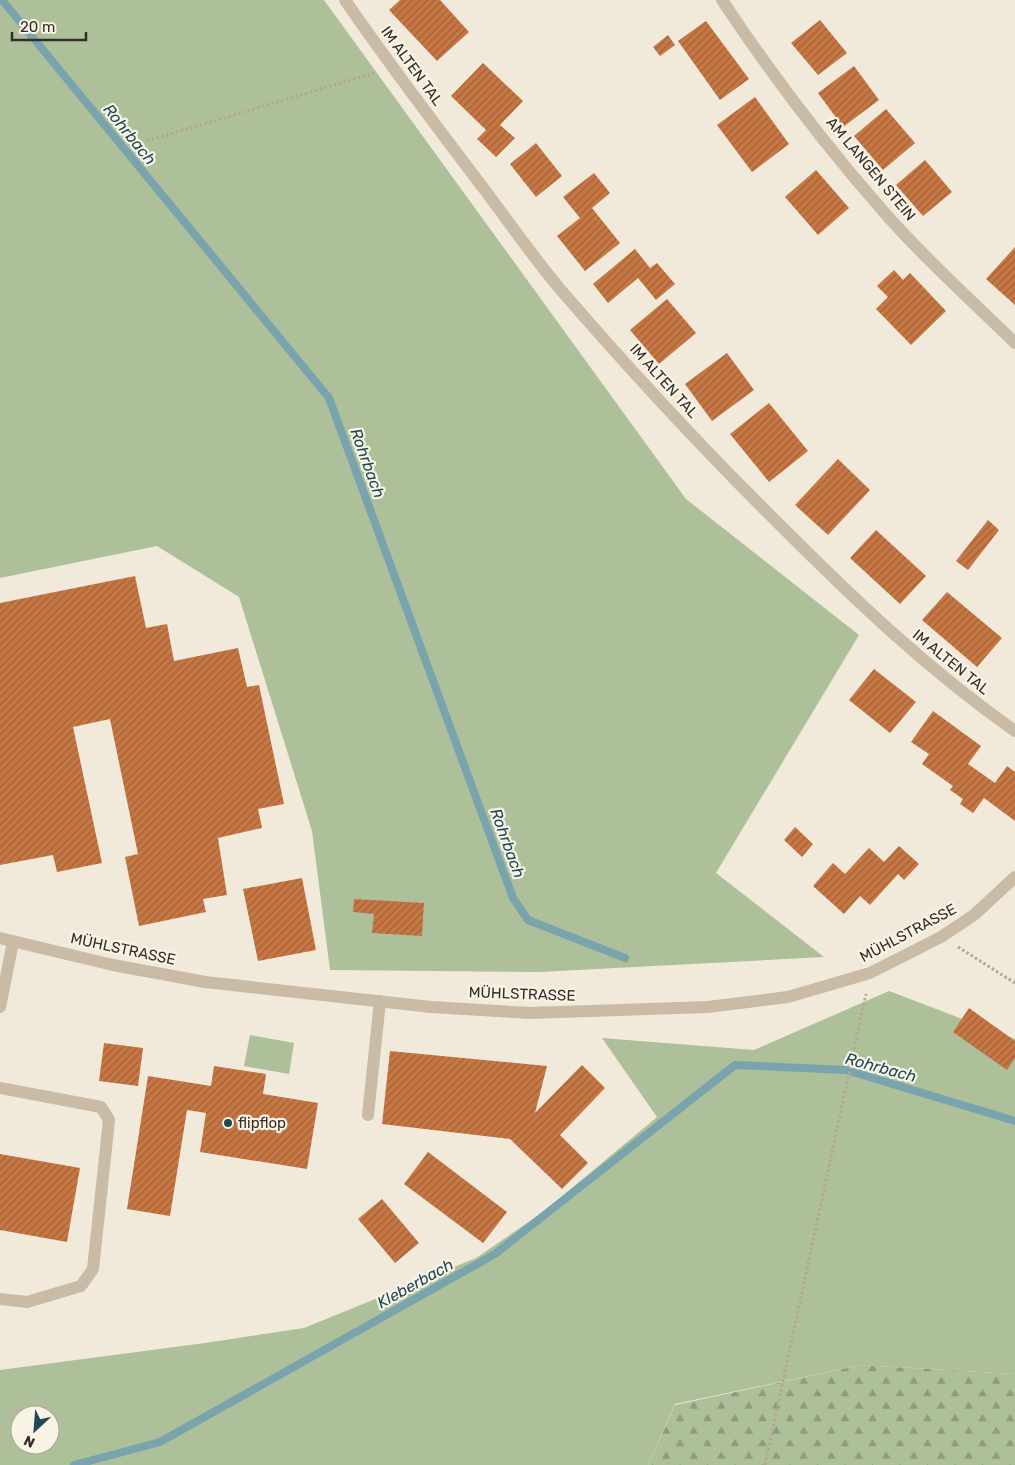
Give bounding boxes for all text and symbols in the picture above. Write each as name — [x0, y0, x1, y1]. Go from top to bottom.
scale bar — [12, 10, 86, 42]
text: 20 m — [20, 18, 55, 36]
street label: IM ALTEN TAL — [377, 23, 447, 110]
water label: Rohrbach — [99, 100, 160, 169]
street label: AM LANGEN STEIN — [822, 114, 920, 224]
street label: IM ALTEN TAL — [626, 340, 702, 422]
water label: Rohrbach — [346, 426, 389, 501]
street label: IM ALTEN TAL — [909, 626, 993, 699]
water label: Rohrbach — [486, 806, 529, 881]
street label: MÜHLSTRASSE — [857, 900, 959, 966]
street label: MÜHLSTRASSE — [69, 929, 177, 969]
street label: MÜHLSTRASSE — [468, 983, 576, 1005]
water label: Rohrbach — [843, 1049, 919, 1086]
place label: flipflop — [238, 1114, 286, 1132]
marker: flipflop — [222, 1117, 234, 1129]
water label: Kleberbach — [374, 1255, 457, 1312]
north arrow — [10, 1405, 60, 1455]
text: N — [21, 1431, 38, 1451]

